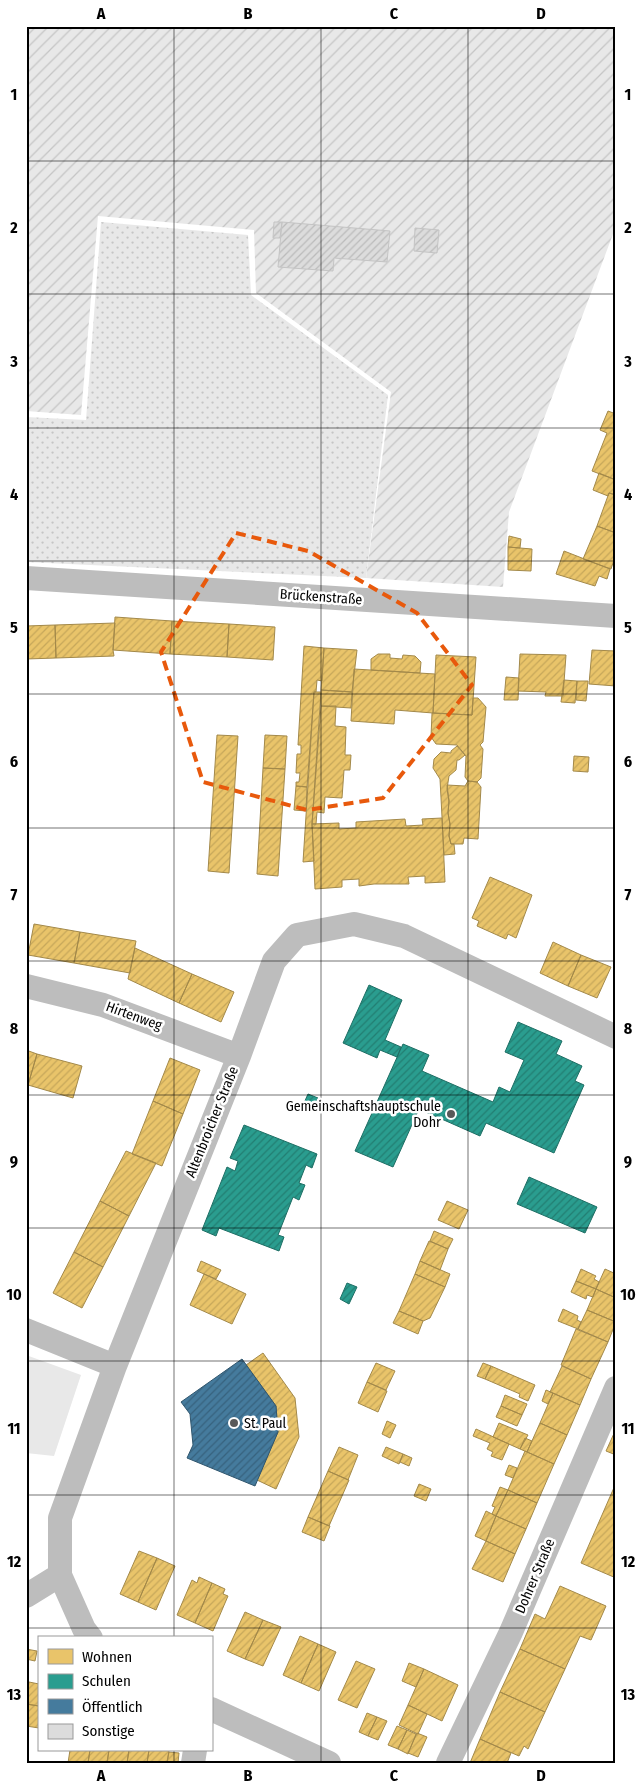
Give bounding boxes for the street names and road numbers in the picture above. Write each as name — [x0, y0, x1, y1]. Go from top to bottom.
street label: Brückenstraße — [279, 586, 363, 608]
street label: Hirtenweg — [104, 998, 165, 1034]
street label: Altenbroicher Straße — [182, 1064, 242, 1180]
street label: Dohrer Straße — [512, 1536, 558, 1616]

